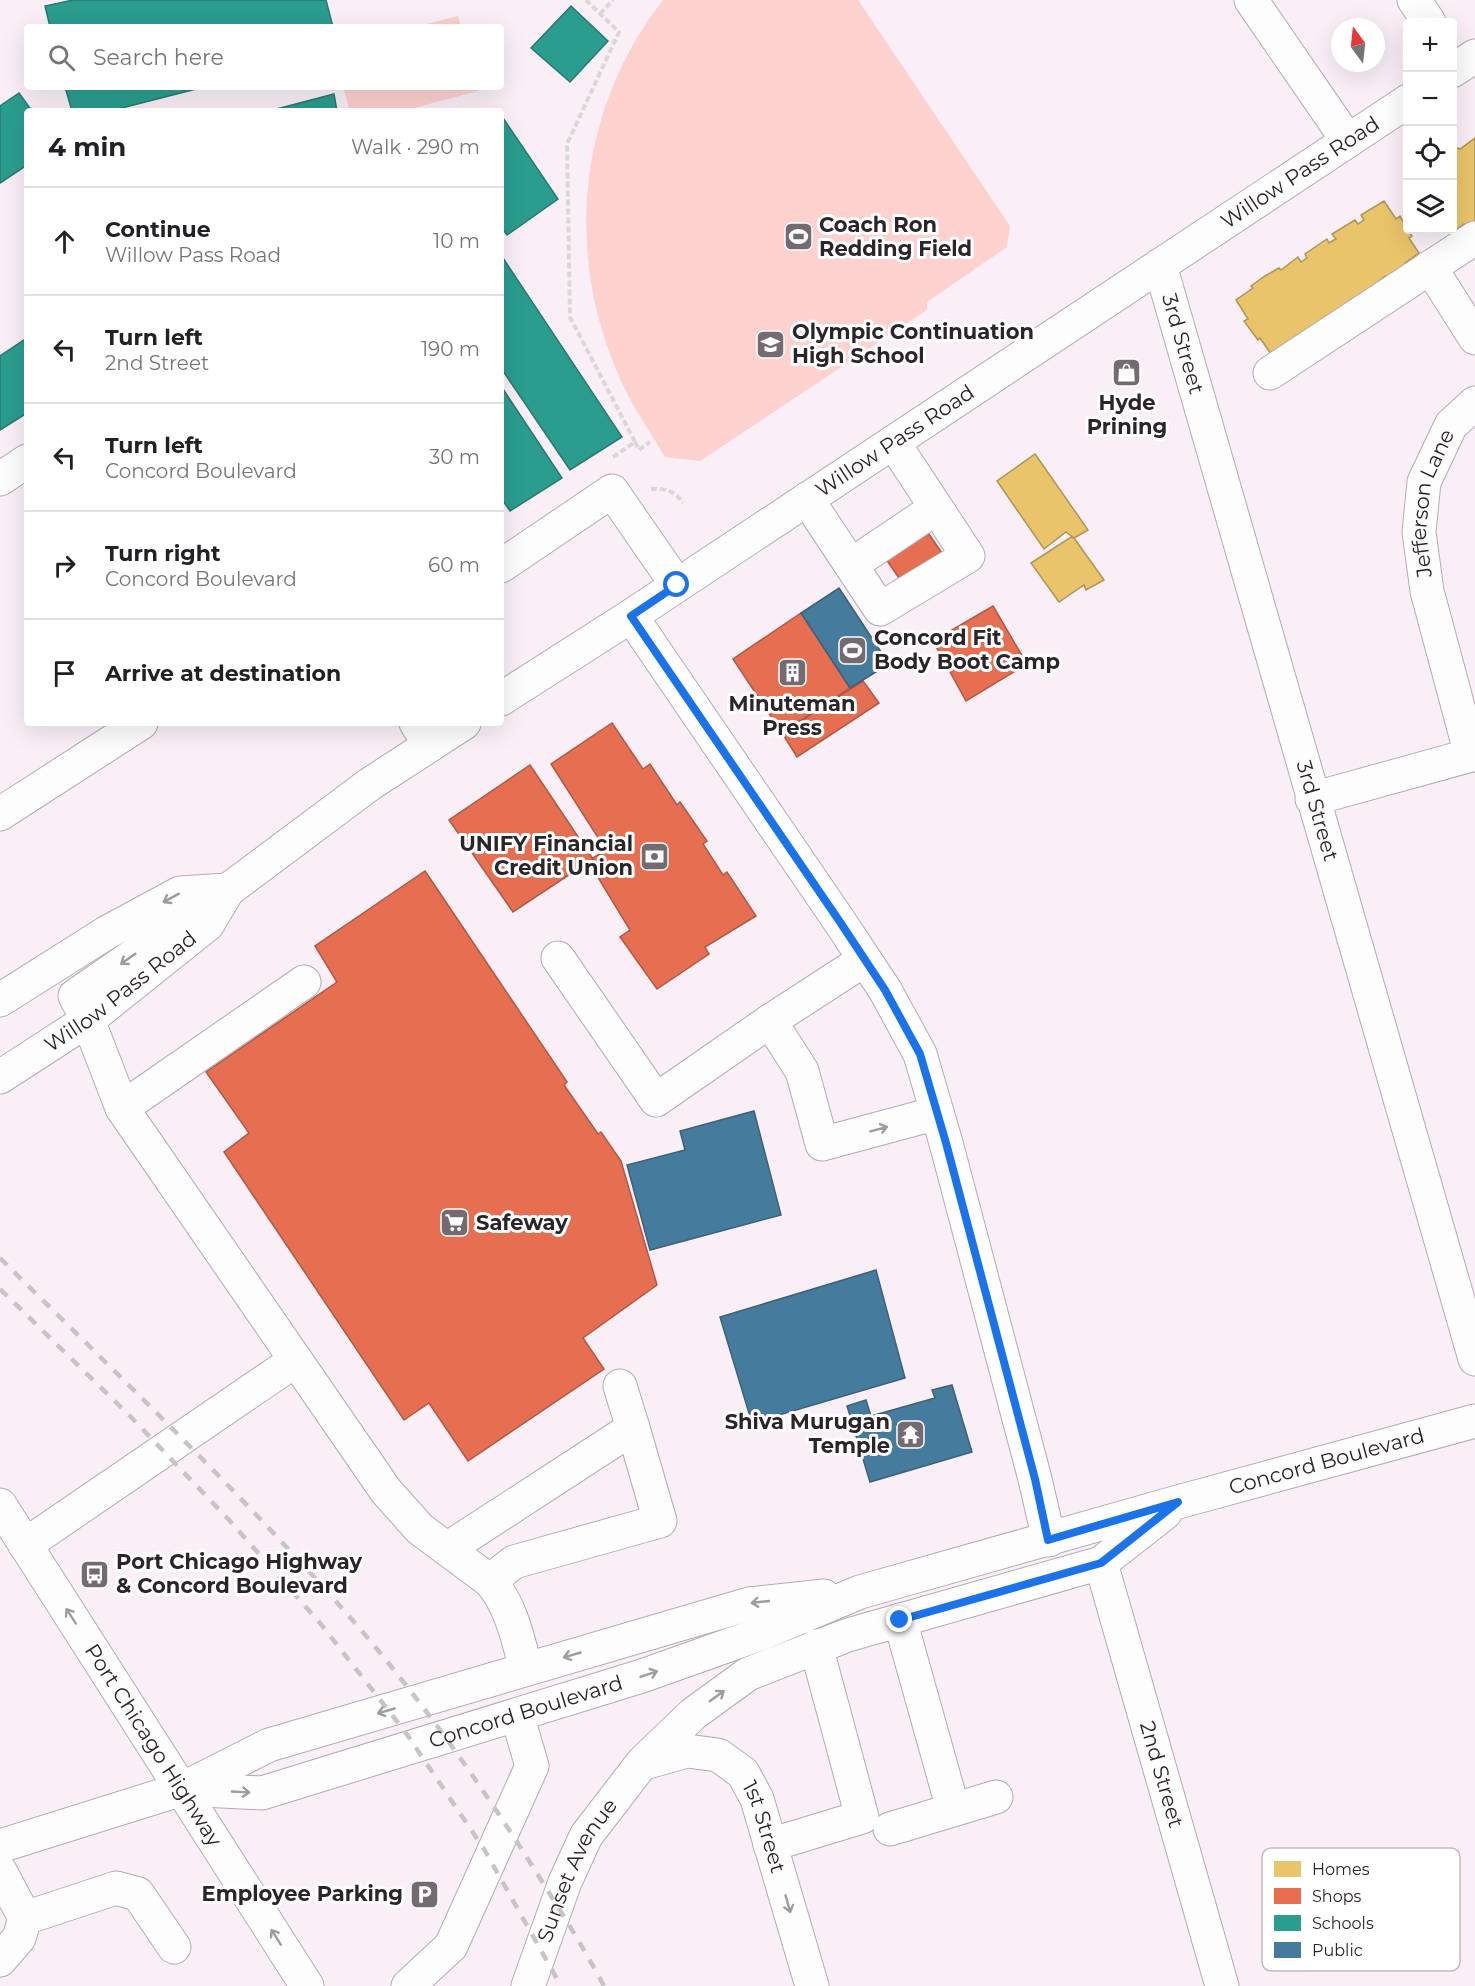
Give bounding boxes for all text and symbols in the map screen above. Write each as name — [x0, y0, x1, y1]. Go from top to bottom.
north arrow — [1331, 18, 1385, 72]
map controls — [1403, 18, 1457, 234]
button: + — [1403, 18, 1457, 72]
search box — [24, 24, 504, 90]
icon: search — [45, 41, 78, 74]
text: Search here — [93, 44, 224, 71]
button: − — [1403, 72, 1457, 126]
street label: Willow Pass Road — [1216, 111, 1384, 234]
button: locate — [1403, 126, 1457, 180]
text: 4 min — [48, 131, 126, 163]
text: Walk · 290 m — [351, 135, 480, 159]
button: layers — [1403, 180, 1457, 234]
place label: Coach Ron Redding Field — [819, 212, 972, 261]
text: Continue — [105, 216, 211, 243]
sports icon: Coach Ron Redding Field — [782, 221, 814, 253]
icon: ahead — [48, 225, 81, 258]
text: 10 m — [433, 229, 480, 253]
text: Willow Pass Road — [105, 243, 281, 267]
street label: 3rd Street — [1157, 291, 1209, 397]
place label: Olympic Continuation High School — [792, 319, 1034, 368]
text: Turn left — [105, 324, 203, 351]
school or university icon: Olympic Continuation High School — [755, 328, 787, 360]
icon: left — [48, 333, 81, 366]
text: 190 m — [421, 337, 480, 361]
text: 2nd Street — [105, 351, 209, 375]
shop icon: Hyde Prining — [1111, 356, 1143, 388]
street label: Willow Pass Road — [811, 379, 979, 502]
place label: Hyde Prining — [1087, 390, 1167, 439]
street label: Jefferson Lane — [1406, 425, 1459, 580]
text: Turn left — [105, 432, 203, 459]
icon: left — [48, 441, 81, 474]
text: 30 m — [429, 445, 480, 469]
text: Concord Boulevard — [105, 459, 297, 483]
text: Turn right — [105, 540, 220, 567]
icon: right — [48, 549, 81, 582]
text: 60 m — [428, 553, 480, 577]
text: Concord Boulevard — [105, 567, 297, 591]
route start — [663, 571, 689, 597]
place label: Concord Fit Body Boot Camp — [874, 625, 1060, 674]
sports icon: Concord Fit Body Boot Camp — [837, 634, 869, 666]
icon: arrive — [48, 657, 81, 690]
building icon: Minuteman Press — [776, 657, 808, 689]
text: Arrive at destination — [105, 660, 341, 687]
place label: Minuteman Press — [729, 691, 855, 740]
street label: 3rd Street — [1291, 758, 1344, 864]
place label: UNIFY Financial Credit Union — [459, 831, 633, 880]
bank icon: UNIFY Financial Credit Union — [638, 840, 670, 872]
one-way arrow — [163, 892, 180, 904]
street label: Willow Pass Road — [40, 925, 201, 1057]
one-way arrow — [121, 953, 137, 965]
one-way arrow — [869, 1123, 888, 1134]
supermarket icon: Safeway — [439, 1207, 471, 1239]
place label: Safeway — [476, 1210, 568, 1235]
place label: Shiva Murugan Temple — [725, 1409, 890, 1458]
temple icon: Shiva Murugan Temple — [895, 1418, 927, 1450]
street label: Concord Boulevard — [1226, 1422, 1427, 1500]
place label: Port Chicago Highway & Concord Boulevard — [116, 1549, 362, 1598]
bus stop icon: Port Chicago Highway & Concord Boulevard — [79, 1558, 111, 1590]
one-way arrow — [751, 1597, 770, 1608]
route end — [886, 1606, 912, 1632]
one-way arrow — [65, 1608, 77, 1625]
street label: Port Chicago Highway — [80, 1639, 228, 1851]
one-way arrow — [563, 1650, 582, 1661]
one-way arrow — [639, 1668, 658, 1679]
street label: Concord Boulevard — [426, 1670, 626, 1753]
one-way arrow — [708, 1690, 724, 1703]
one-way arrow — [376, 1706, 395, 1717]
street label: 2nd Street — [1135, 1718, 1189, 1830]
street label: 1st Street — [737, 1776, 791, 1876]
one-way arrow — [230, 1786, 250, 1797]
street label: Sunset Avenue — [532, 1793, 622, 1946]
legend — [1262, 1848, 1460, 1971]
text: Homes — [1312, 1860, 1370, 1879]
parking icon: Employee Parking — [408, 1878, 440, 1910]
place label: Employee Parking — [202, 1881, 403, 1906]
text: Shops — [1312, 1887, 1362, 1906]
one-way arrow — [783, 1894, 794, 1913]
text: Schools — [1312, 1914, 1374, 1933]
one-way arrow — [269, 1928, 282, 1945]
text: Public — [1312, 1941, 1363, 1960]

